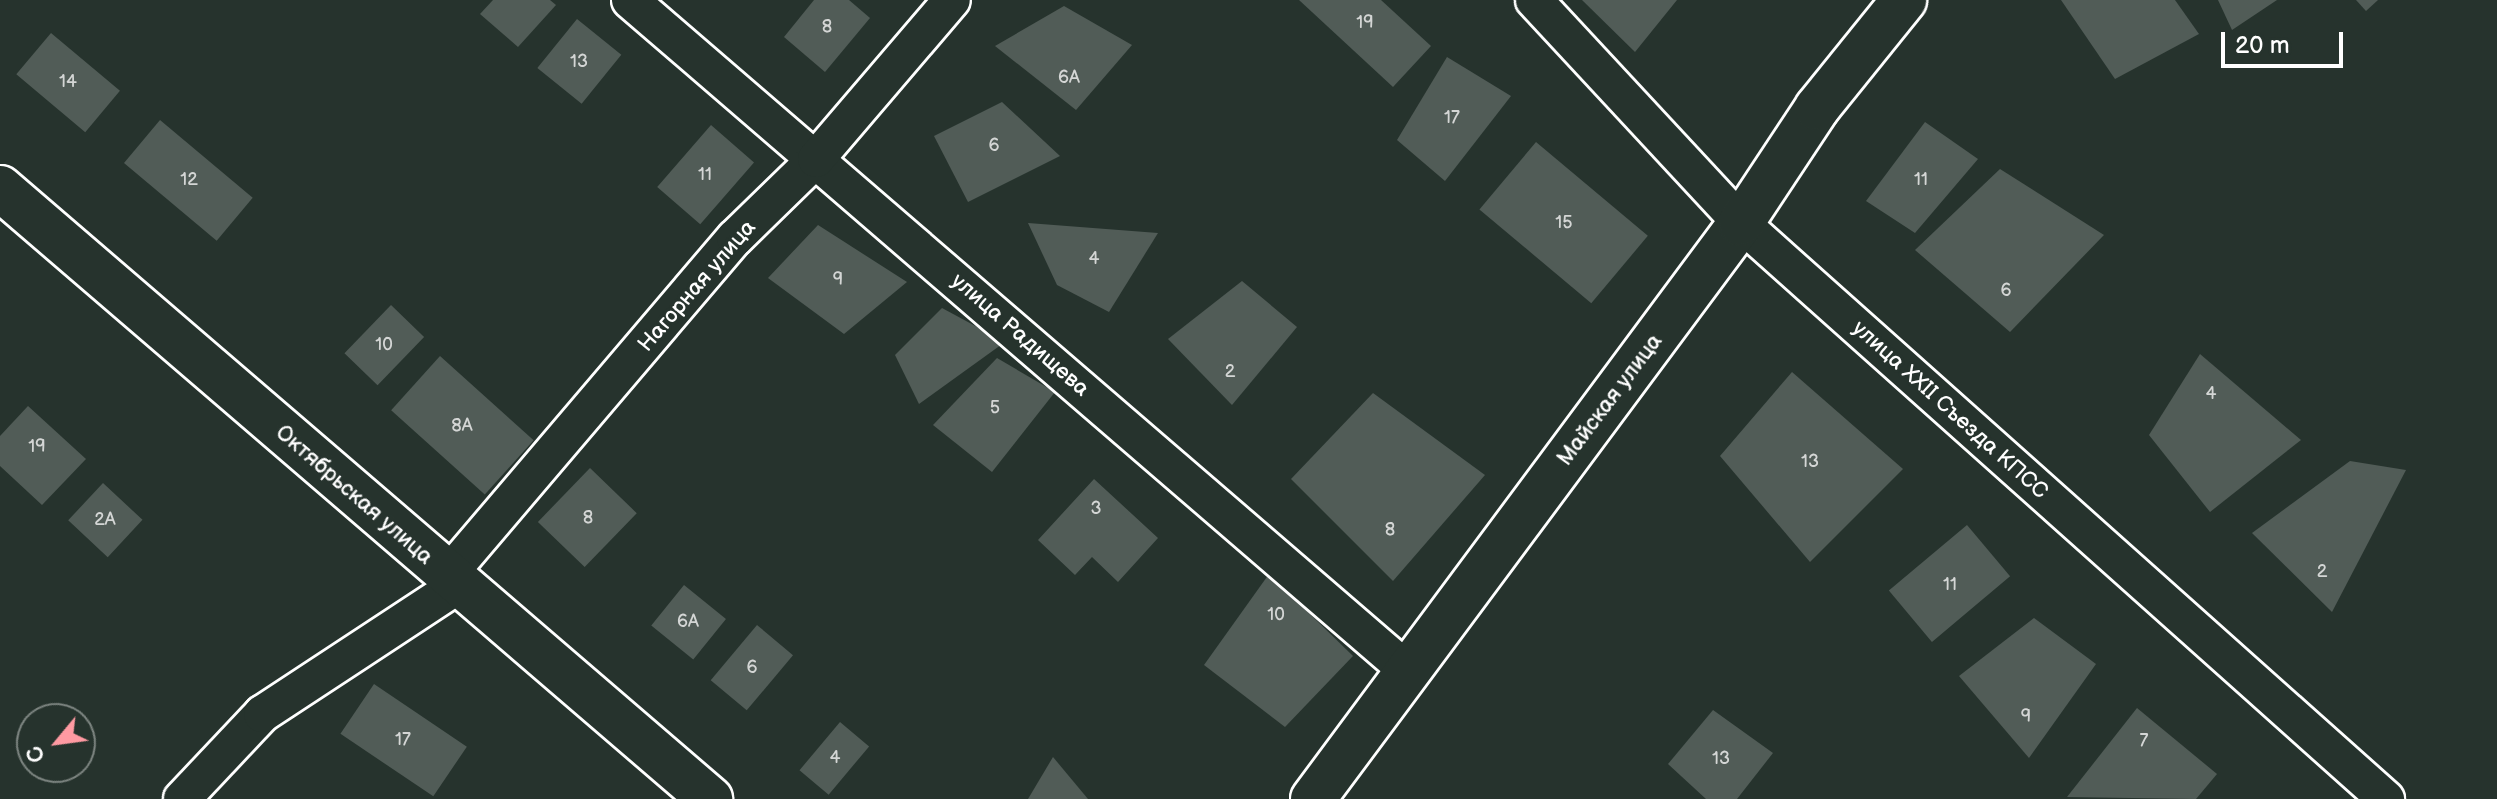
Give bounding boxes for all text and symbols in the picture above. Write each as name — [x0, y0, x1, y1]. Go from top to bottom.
house number: 19 — [1356, 12, 1374, 34]
house number: 8 — [822, 16, 832, 38]
scale bar — [2225, 16, 2347, 66]
text: 20 m — [2235, 31, 2290, 60]
house number: 13 — [570, 51, 588, 73]
house number: 6А — [1058, 67, 1080, 89]
house number: 14 — [59, 71, 77, 93]
house number: 17 — [1444, 107, 1460, 129]
house number: 6 — [989, 135, 999, 157]
house number: 11 — [698, 164, 712, 186]
house number: 12 — [180, 169, 198, 191]
house number: 11 — [1914, 169, 1928, 191]
house number: 15 — [1555, 212, 1573, 234]
street label: Нагорная улица — [633, 215, 761, 357]
house number: 4 — [1089, 248, 1099, 270]
street label: улица Радищева — [946, 268, 1094, 402]
house number: 9 — [833, 269, 843, 291]
house number: 6 — [2001, 280, 2011, 302]
street label: улица XXII Съезда КПСС — [1847, 315, 2053, 505]
street label: Майская улица — [1552, 329, 1668, 471]
house number: 10 — [375, 334, 393, 356]
house number: 2 — [1225, 361, 1235, 383]
house number: 4 — [2206, 383, 2216, 405]
house number: 5 — [990, 397, 1000, 419]
house number: 8А — [451, 415, 473, 437]
street label: Октябрьская улица — [270, 420, 438, 570]
house number: 19 — [28, 436, 46, 458]
house number: 13 — [1801, 451, 1819, 473]
house number: 3 — [1090, 498, 1102, 520]
house number: 8 — [583, 507, 593, 529]
house number: 2А — [94, 509, 116, 531]
house number: 8 — [1385, 519, 1395, 541]
house number: 2 — [2317, 561, 2327, 583]
house number: 11 — [1943, 574, 1957, 596]
house number: 10 — [1267, 604, 1285, 626]
house number: 6А — [677, 611, 699, 633]
house number: 6 — [747, 657, 757, 679]
north arrow — [16, 703, 96, 783]
house number: 9 — [2021, 706, 2031, 728]
house number: 17 — [395, 729, 411, 751]
house number: 7 — [2140, 730, 2148, 752]
text: С — [21, 741, 52, 767]
house number: 4 — [830, 747, 840, 769]
house number: 13 — [1712, 748, 1730, 770]

